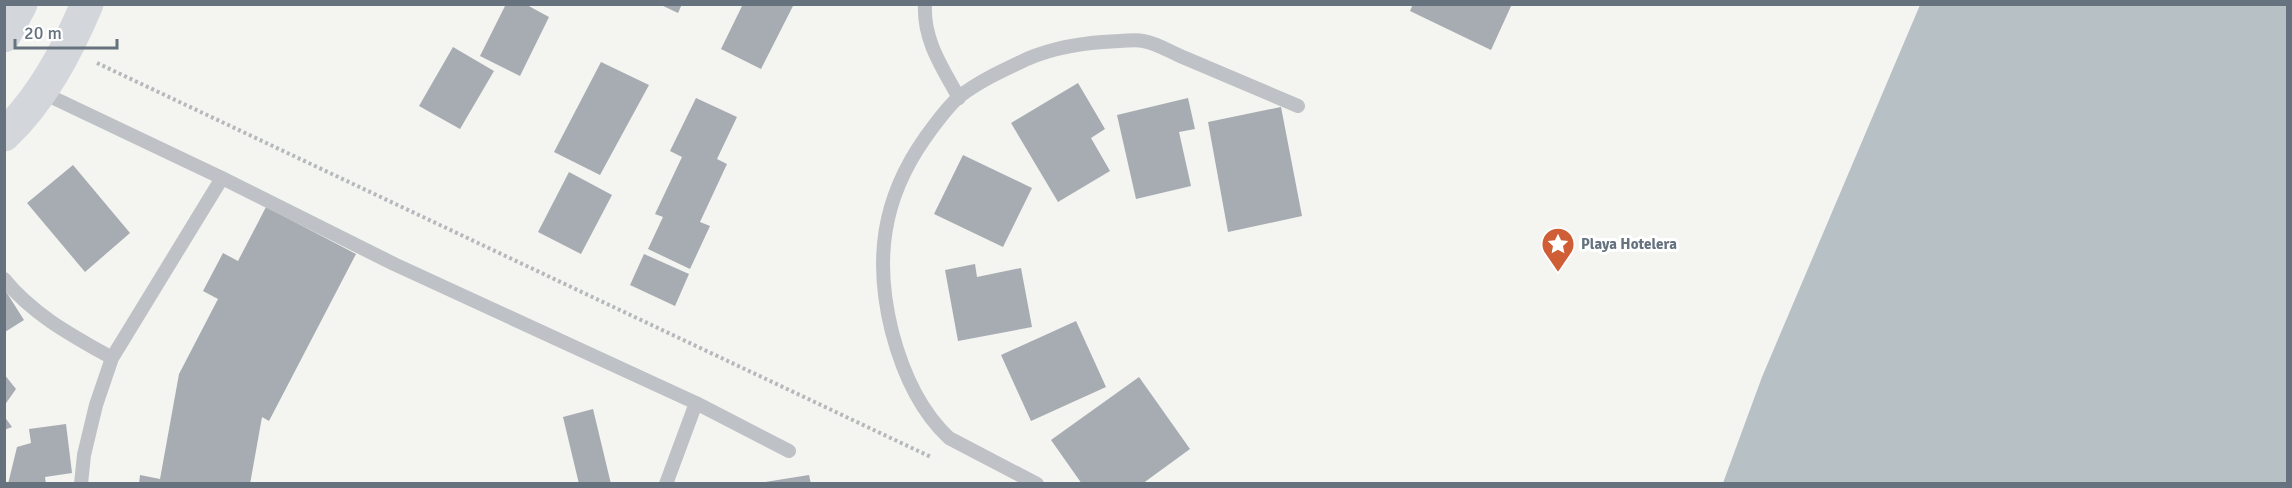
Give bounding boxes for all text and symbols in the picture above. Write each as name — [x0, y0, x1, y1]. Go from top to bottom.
scale bar — [15, 12, 117, 50]
text: 20 m — [24, 22, 62, 44]
place icon: Playa Hotelera — [1540, 226, 1576, 273]
place label: Playa Hotelera — [1581, 235, 1677, 253]

